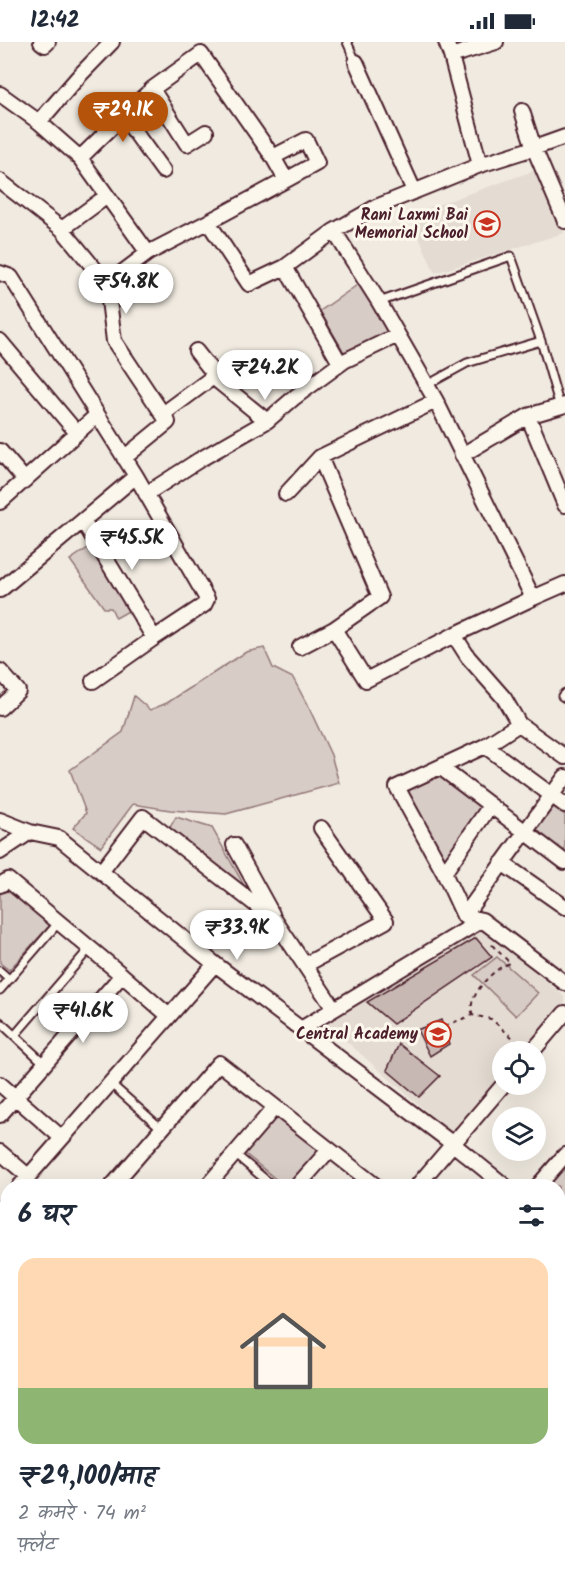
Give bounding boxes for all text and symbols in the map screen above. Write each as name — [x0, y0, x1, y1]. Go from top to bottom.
text: 12:42 — [30, 4, 80, 39]
pin: ₹29.1K — [74, 92, 172, 143]
text: ₹29.1K — [92, 95, 154, 127]
place label: Rani Laxmi Bai Memorial School — [355, 203, 469, 246]
school or university icon: Rani Laxmi Bai Memorial School — [472, 209, 502, 239]
pin: ₹54.8K — [77, 264, 175, 315]
text: ₹54.8K — [93, 267, 160, 299]
pin: ₹24.2K — [216, 350, 314, 401]
text: ₹24.2K — [231, 353, 299, 385]
pin: ₹45.5K — [83, 520, 181, 571]
text: ₹45.5K — [99, 523, 165, 555]
pin: ₹33.9K — [188, 910, 286, 961]
text: ₹33.9K — [204, 913, 270, 945]
pin: ₹41.6K — [34, 993, 132, 1044]
text: ₹41.6K — [52, 996, 114, 1028]
school or university icon: Central Academy — [423, 1019, 453, 1049]
place label: Central Academy — [296, 1022, 419, 1047]
map controls — [492, 1041, 546, 1161]
button: locate — [492, 1041, 546, 1095]
button: layers — [492, 1107, 546, 1161]
text: 6 घर — [18, 1194, 73, 1236]
icon: filters — [515, 1199, 548, 1232]
icon: home — [229, 1297, 337, 1405]
text: ₹29,100/माह — [18, 1456, 156, 1498]
text: 2 कमरे · 74 m² — [18, 1498, 146, 1530]
text: फ़्लैट — [18, 1530, 56, 1562]

